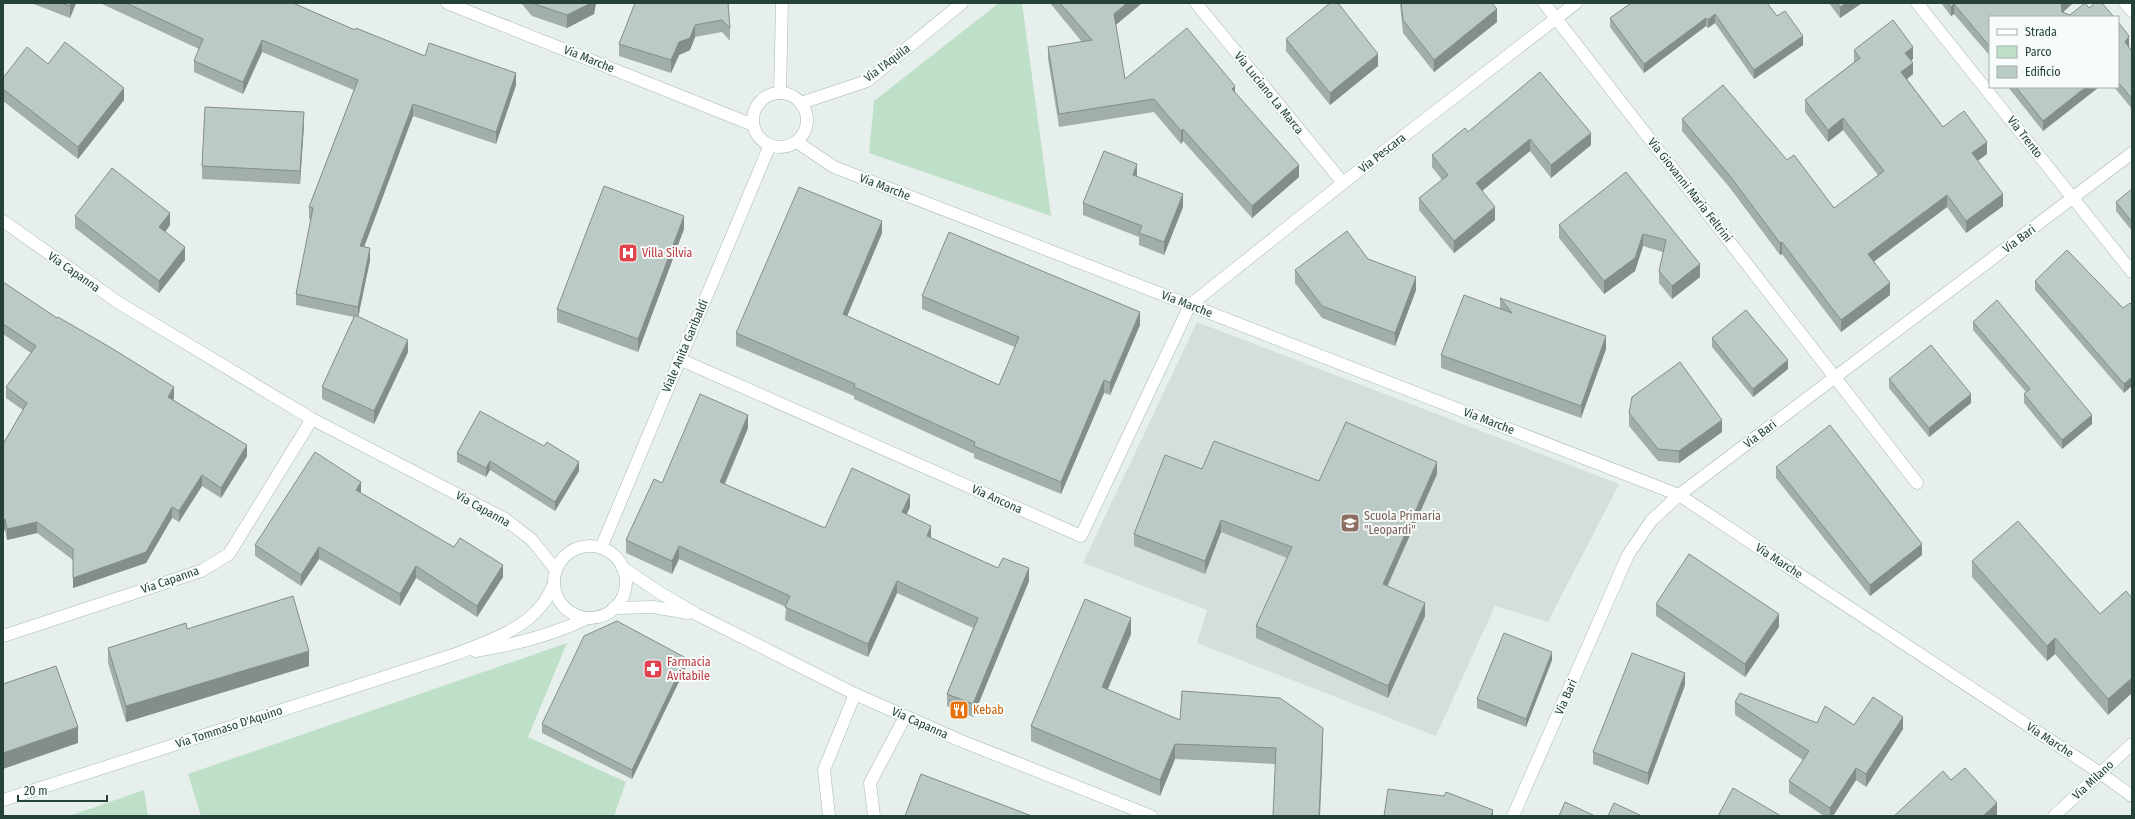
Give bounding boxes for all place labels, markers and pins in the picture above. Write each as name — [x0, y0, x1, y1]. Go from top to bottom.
hospital icon: Villa Silvia — [617, 242, 639, 264]
place label: Villa Silvia — [642, 246, 692, 260]
place label: Scuola Primaria "Leopardi" — [1364, 509, 1441, 537]
school or university icon: Scuola Primaria "Leopardi" — [1339, 512, 1361, 534]
place label: Farmacia Avitabile — [667, 655, 711, 683]
pharmacy icon: Farmacia Avitabile — [642, 658, 664, 680]
restaurant icon: Kebab — [948, 699, 970, 721]
place label: Kebab — [973, 703, 1004, 717]

